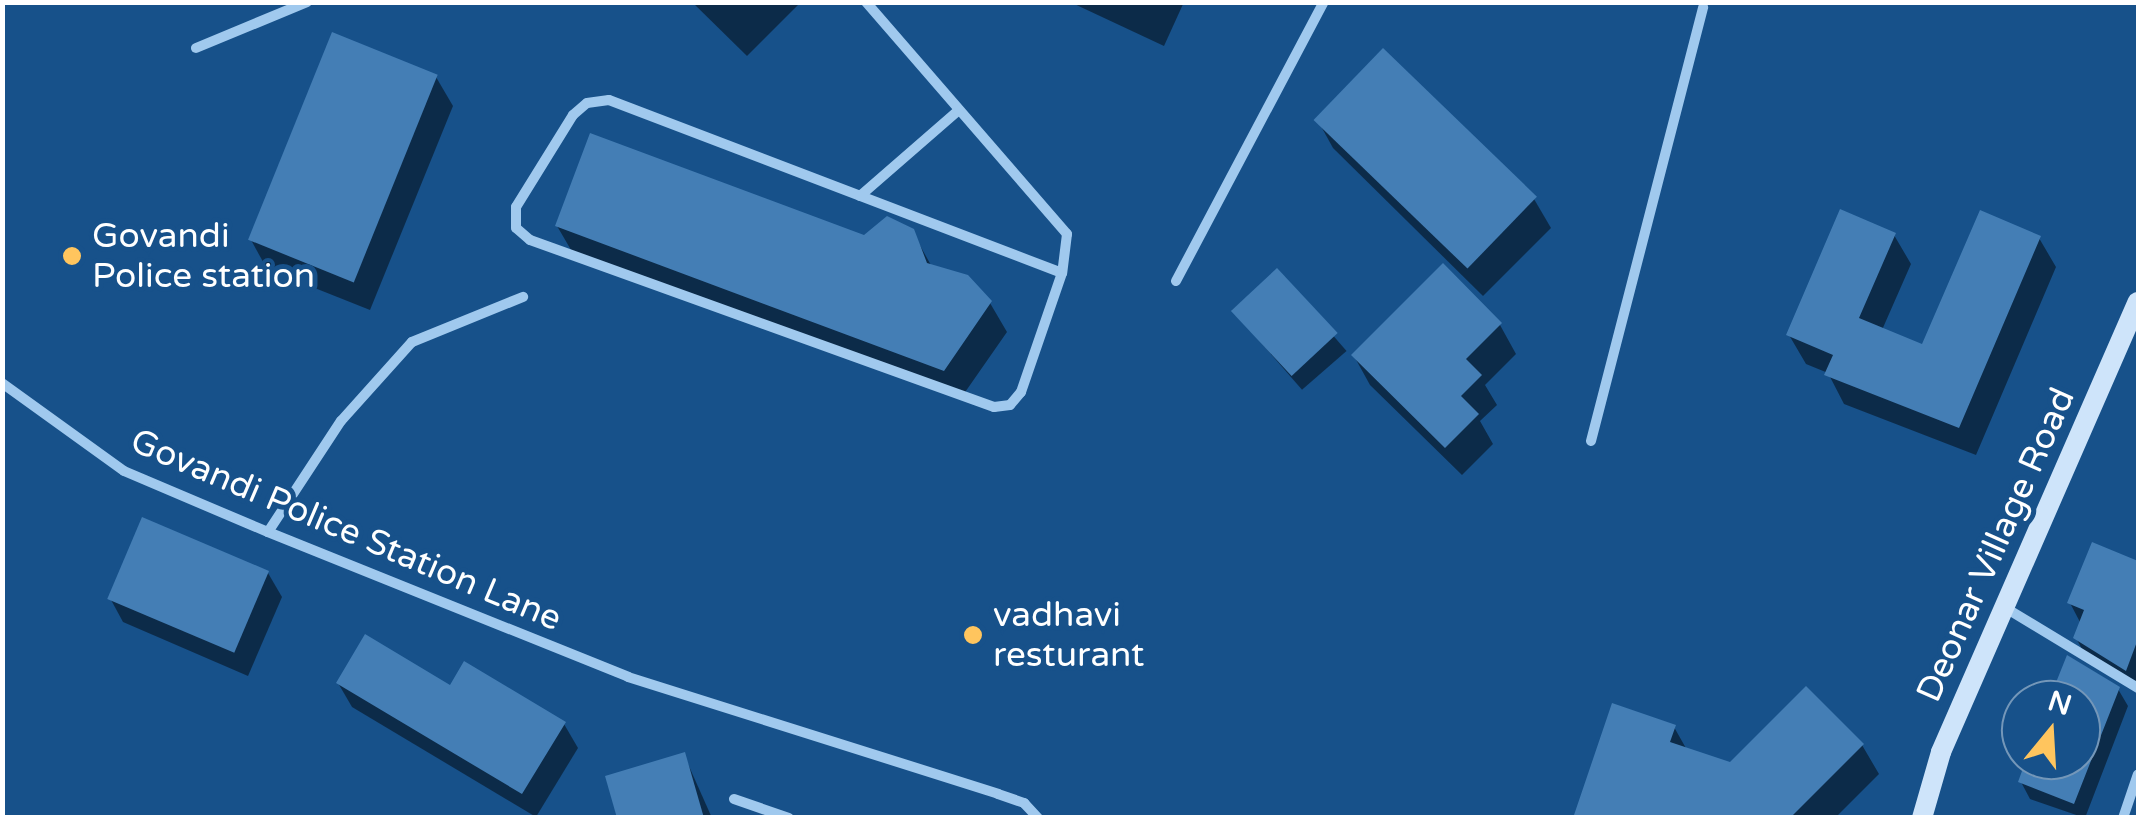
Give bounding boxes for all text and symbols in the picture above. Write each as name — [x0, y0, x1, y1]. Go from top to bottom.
place label: Govandi Police station — [92, 215, 315, 297]
marker: Govandi Police station — [61, 245, 83, 267]
street label: Deonar Village Road — [1908, 382, 2084, 708]
street label: Govandi Police Station Lane — [124, 420, 568, 640]
place label: vadhavi resturant — [993, 594, 1144, 676]
marker: vadhavi resturant — [962, 624, 984, 646]
north arrow — [2001, 680, 2101, 780]
text: N — [2044, 684, 2076, 723]

